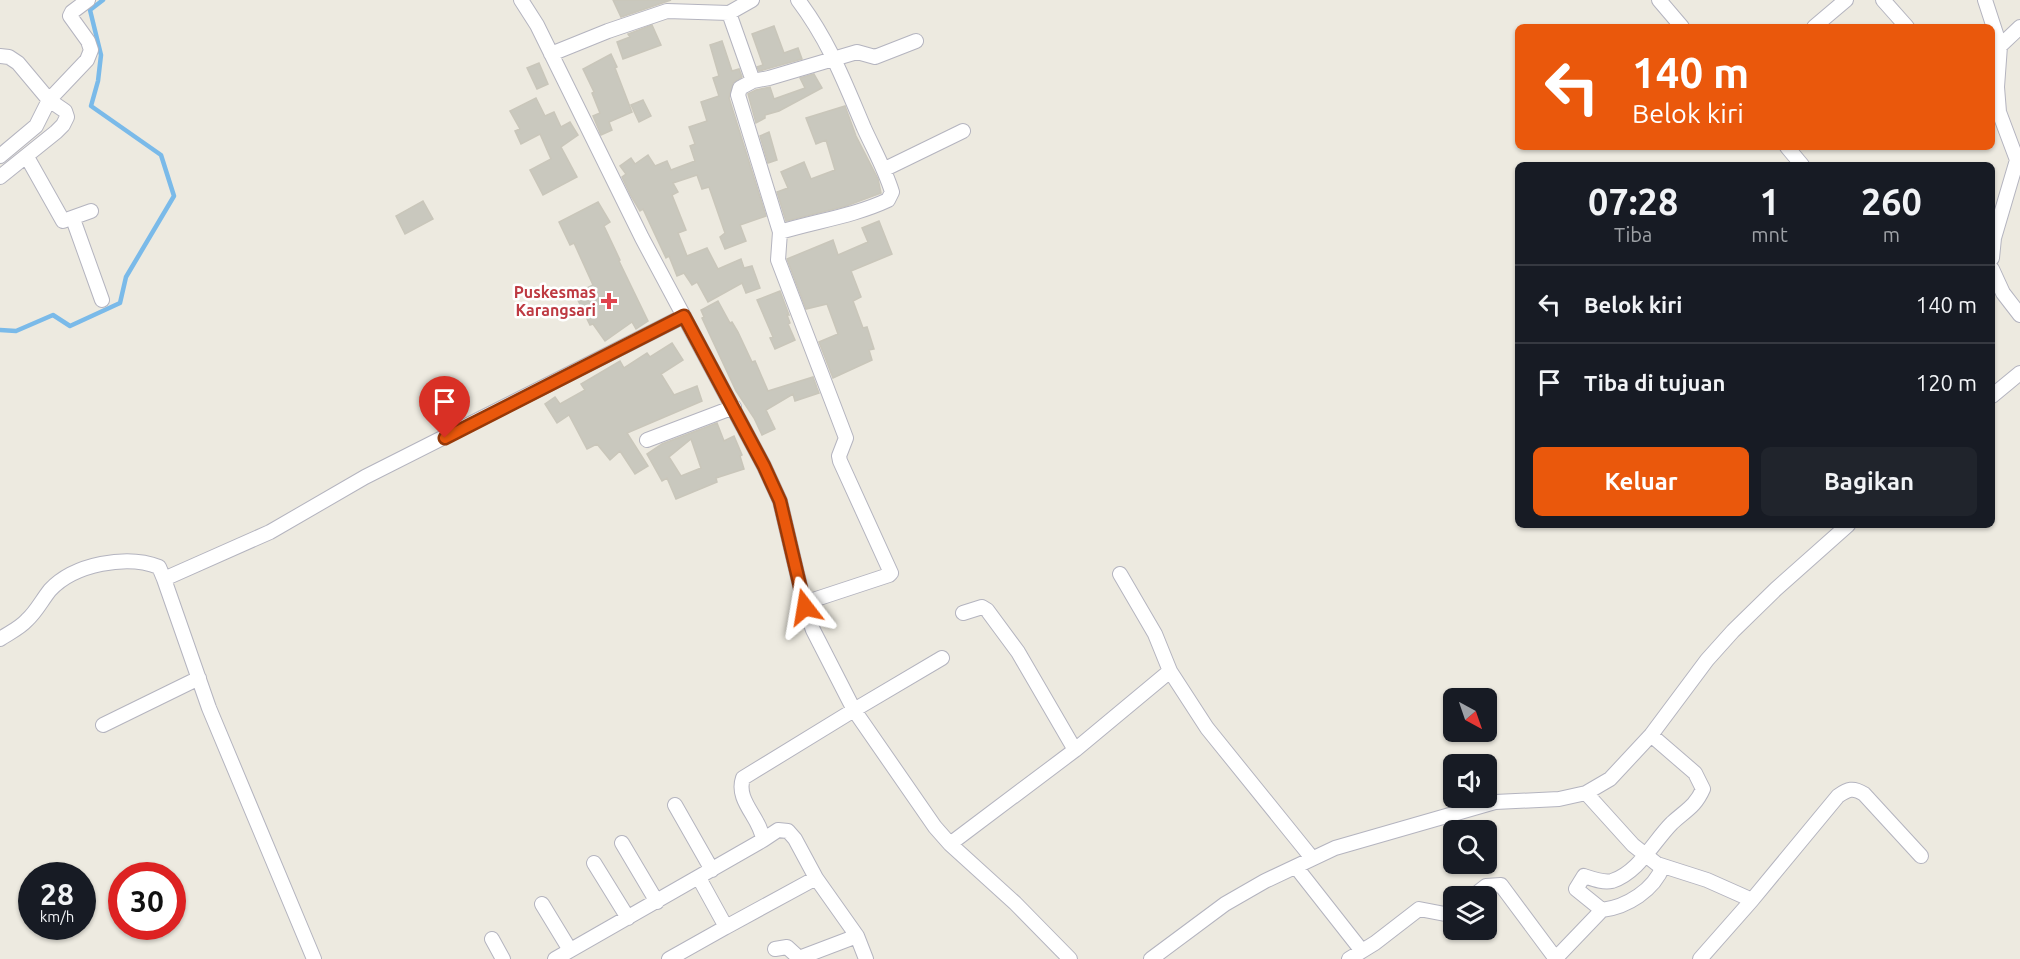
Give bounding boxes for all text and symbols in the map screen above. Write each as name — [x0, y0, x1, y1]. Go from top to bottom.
icon: left — [1533, 48, 1611, 126]
text: 140 m — [1632, 49, 1749, 96]
text: Belok kiri — [1632, 98, 1744, 128]
text: 07:28 — [1588, 181, 1678, 222]
text: 1 — [1759, 181, 1780, 222]
text: 260 — [1861, 181, 1922, 222]
text: Tiba — [1614, 223, 1652, 246]
text: mnt — [1751, 223, 1788, 246]
text: m — [1883, 223, 1900, 246]
place label: Puskesmas Karangsari — [514, 283, 596, 319]
icon: left — [1533, 288, 1566, 321]
marker: Puskesmas Karangsari — [600, 292, 618, 310]
text: Belok kiri — [1584, 292, 1682, 317]
text: 140 m — [1916, 292, 1977, 317]
icon: arrive — [1533, 366, 1566, 399]
text: Tiba di tujuan — [1584, 370, 1725, 395]
text: 120 m — [1916, 370, 1977, 395]
pin — [419, 376, 470, 438]
icon: arrive — [428, 385, 461, 418]
button: Keluar — [1533, 447, 1749, 516]
button: Bagikan — [1761, 447, 1977, 516]
position arrow — [773, 575, 837, 639]
north arrow — [1443, 688, 1497, 742]
map controls — [1443, 688, 1497, 940]
button: sound — [1443, 754, 1497, 808]
button: search — [1443, 820, 1497, 874]
speed limit sign: 30 — [108, 862, 186, 940]
text: 28 — [40, 877, 74, 911]
button: layers — [1443, 886, 1497, 940]
text: km/h — [40, 908, 74, 925]

